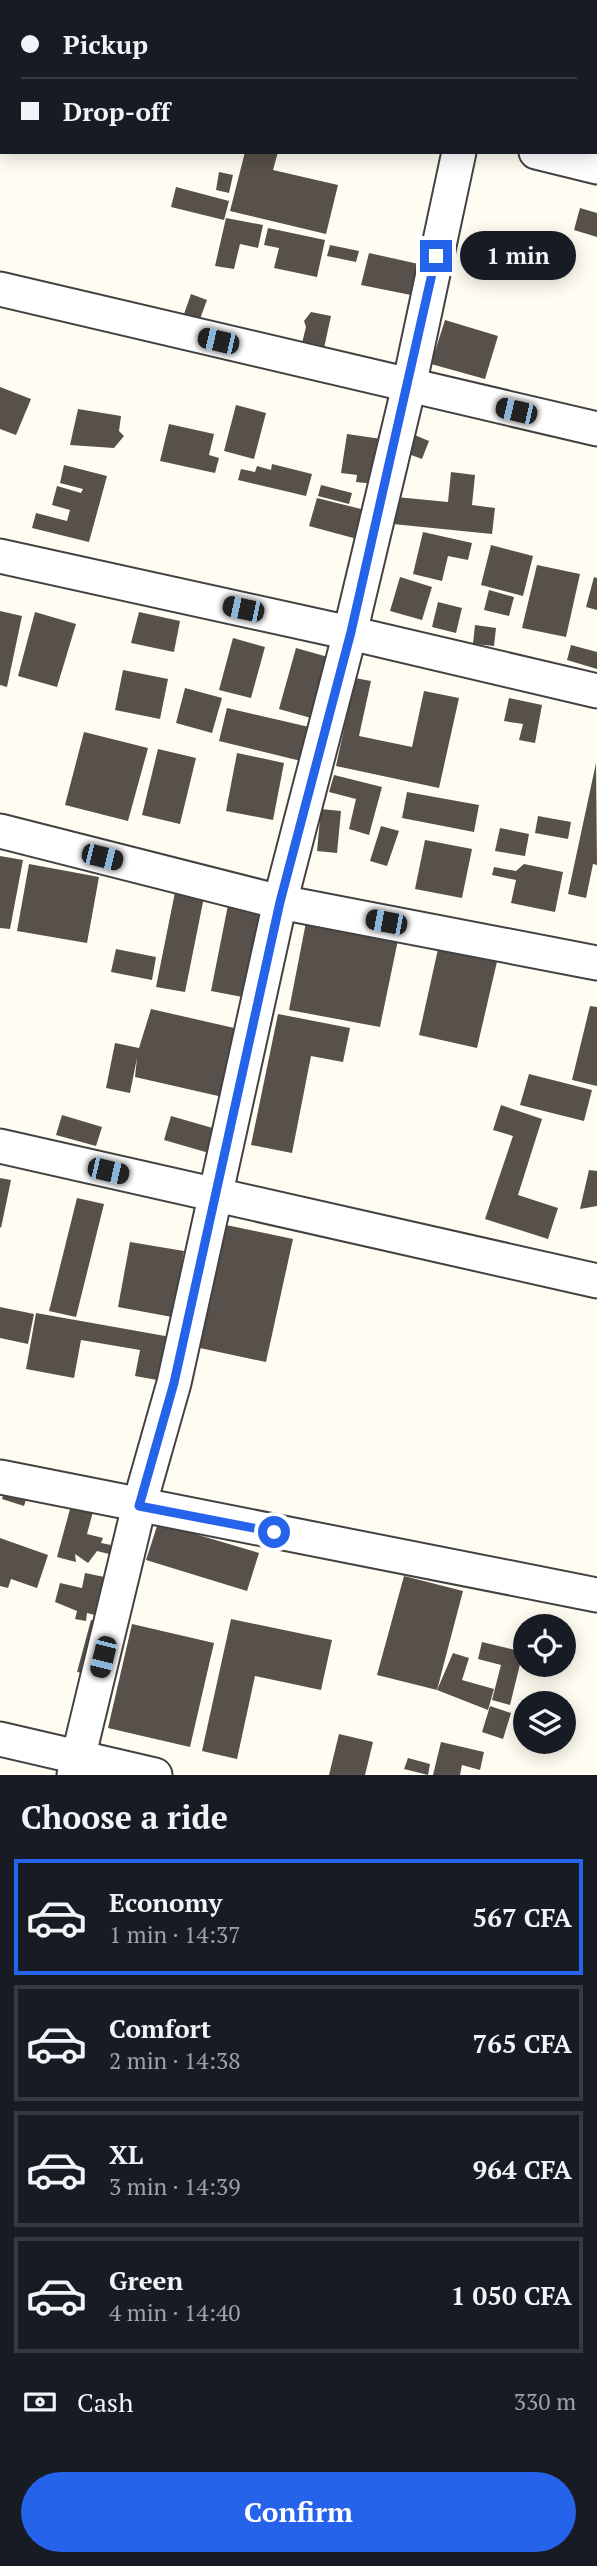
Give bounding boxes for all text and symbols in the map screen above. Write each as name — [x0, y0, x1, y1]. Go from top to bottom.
text: Pickup — [63, 27, 148, 61]
text: Drop-off — [63, 94, 170, 128]
callout: 1 min — [460, 232, 576, 280]
route end — [420, 240, 452, 272]
text: 1 min — [487, 240, 549, 271]
car — [196, 326, 241, 356]
car — [494, 396, 539, 426]
car — [221, 594, 266, 624]
car — [80, 842, 125, 872]
car — [364, 908, 409, 936]
car — [86, 1156, 131, 1186]
route start — [258, 1516, 290, 1548]
map controls — [513, 1614, 576, 1754]
button: locate — [513, 1614, 576, 1677]
car — [88, 1634, 119, 1680]
button: layers — [513, 1691, 576, 1754]
text: Choose a ride — [21, 1796, 228, 1838]
text: Economy — [109, 1885, 222, 1919]
icon: car — [25, 1886, 88, 1949]
text: 567 CFA — [473, 1900, 572, 1934]
text: 1 min · 14:37 — [109, 1919, 241, 1950]
text: Comfort — [109, 2011, 211, 2045]
icon: car — [25, 2012, 88, 2075]
text: 765 CFA — [473, 2026, 572, 2060]
text: 2 min · 14:38 — [109, 2045, 241, 2076]
text: XL — [109, 2137, 143, 2171]
icon: car — [25, 2138, 88, 2201]
text: 964 CFA — [473, 2152, 572, 2186]
text: 3 min · 14:39 — [109, 2171, 241, 2202]
text: Green — [109, 2263, 183, 2297]
icon: car — [25, 2264, 88, 2327]
text: 1 050 CFA — [451, 2278, 572, 2312]
text: 4 min · 14:40 — [109, 2297, 241, 2328]
icon: cash — [21, 2383, 59, 2421]
text: Cash — [77, 2385, 133, 2419]
text: 330 m — [514, 2386, 576, 2417]
button: Confirm — [21, 2472, 576, 2552]

